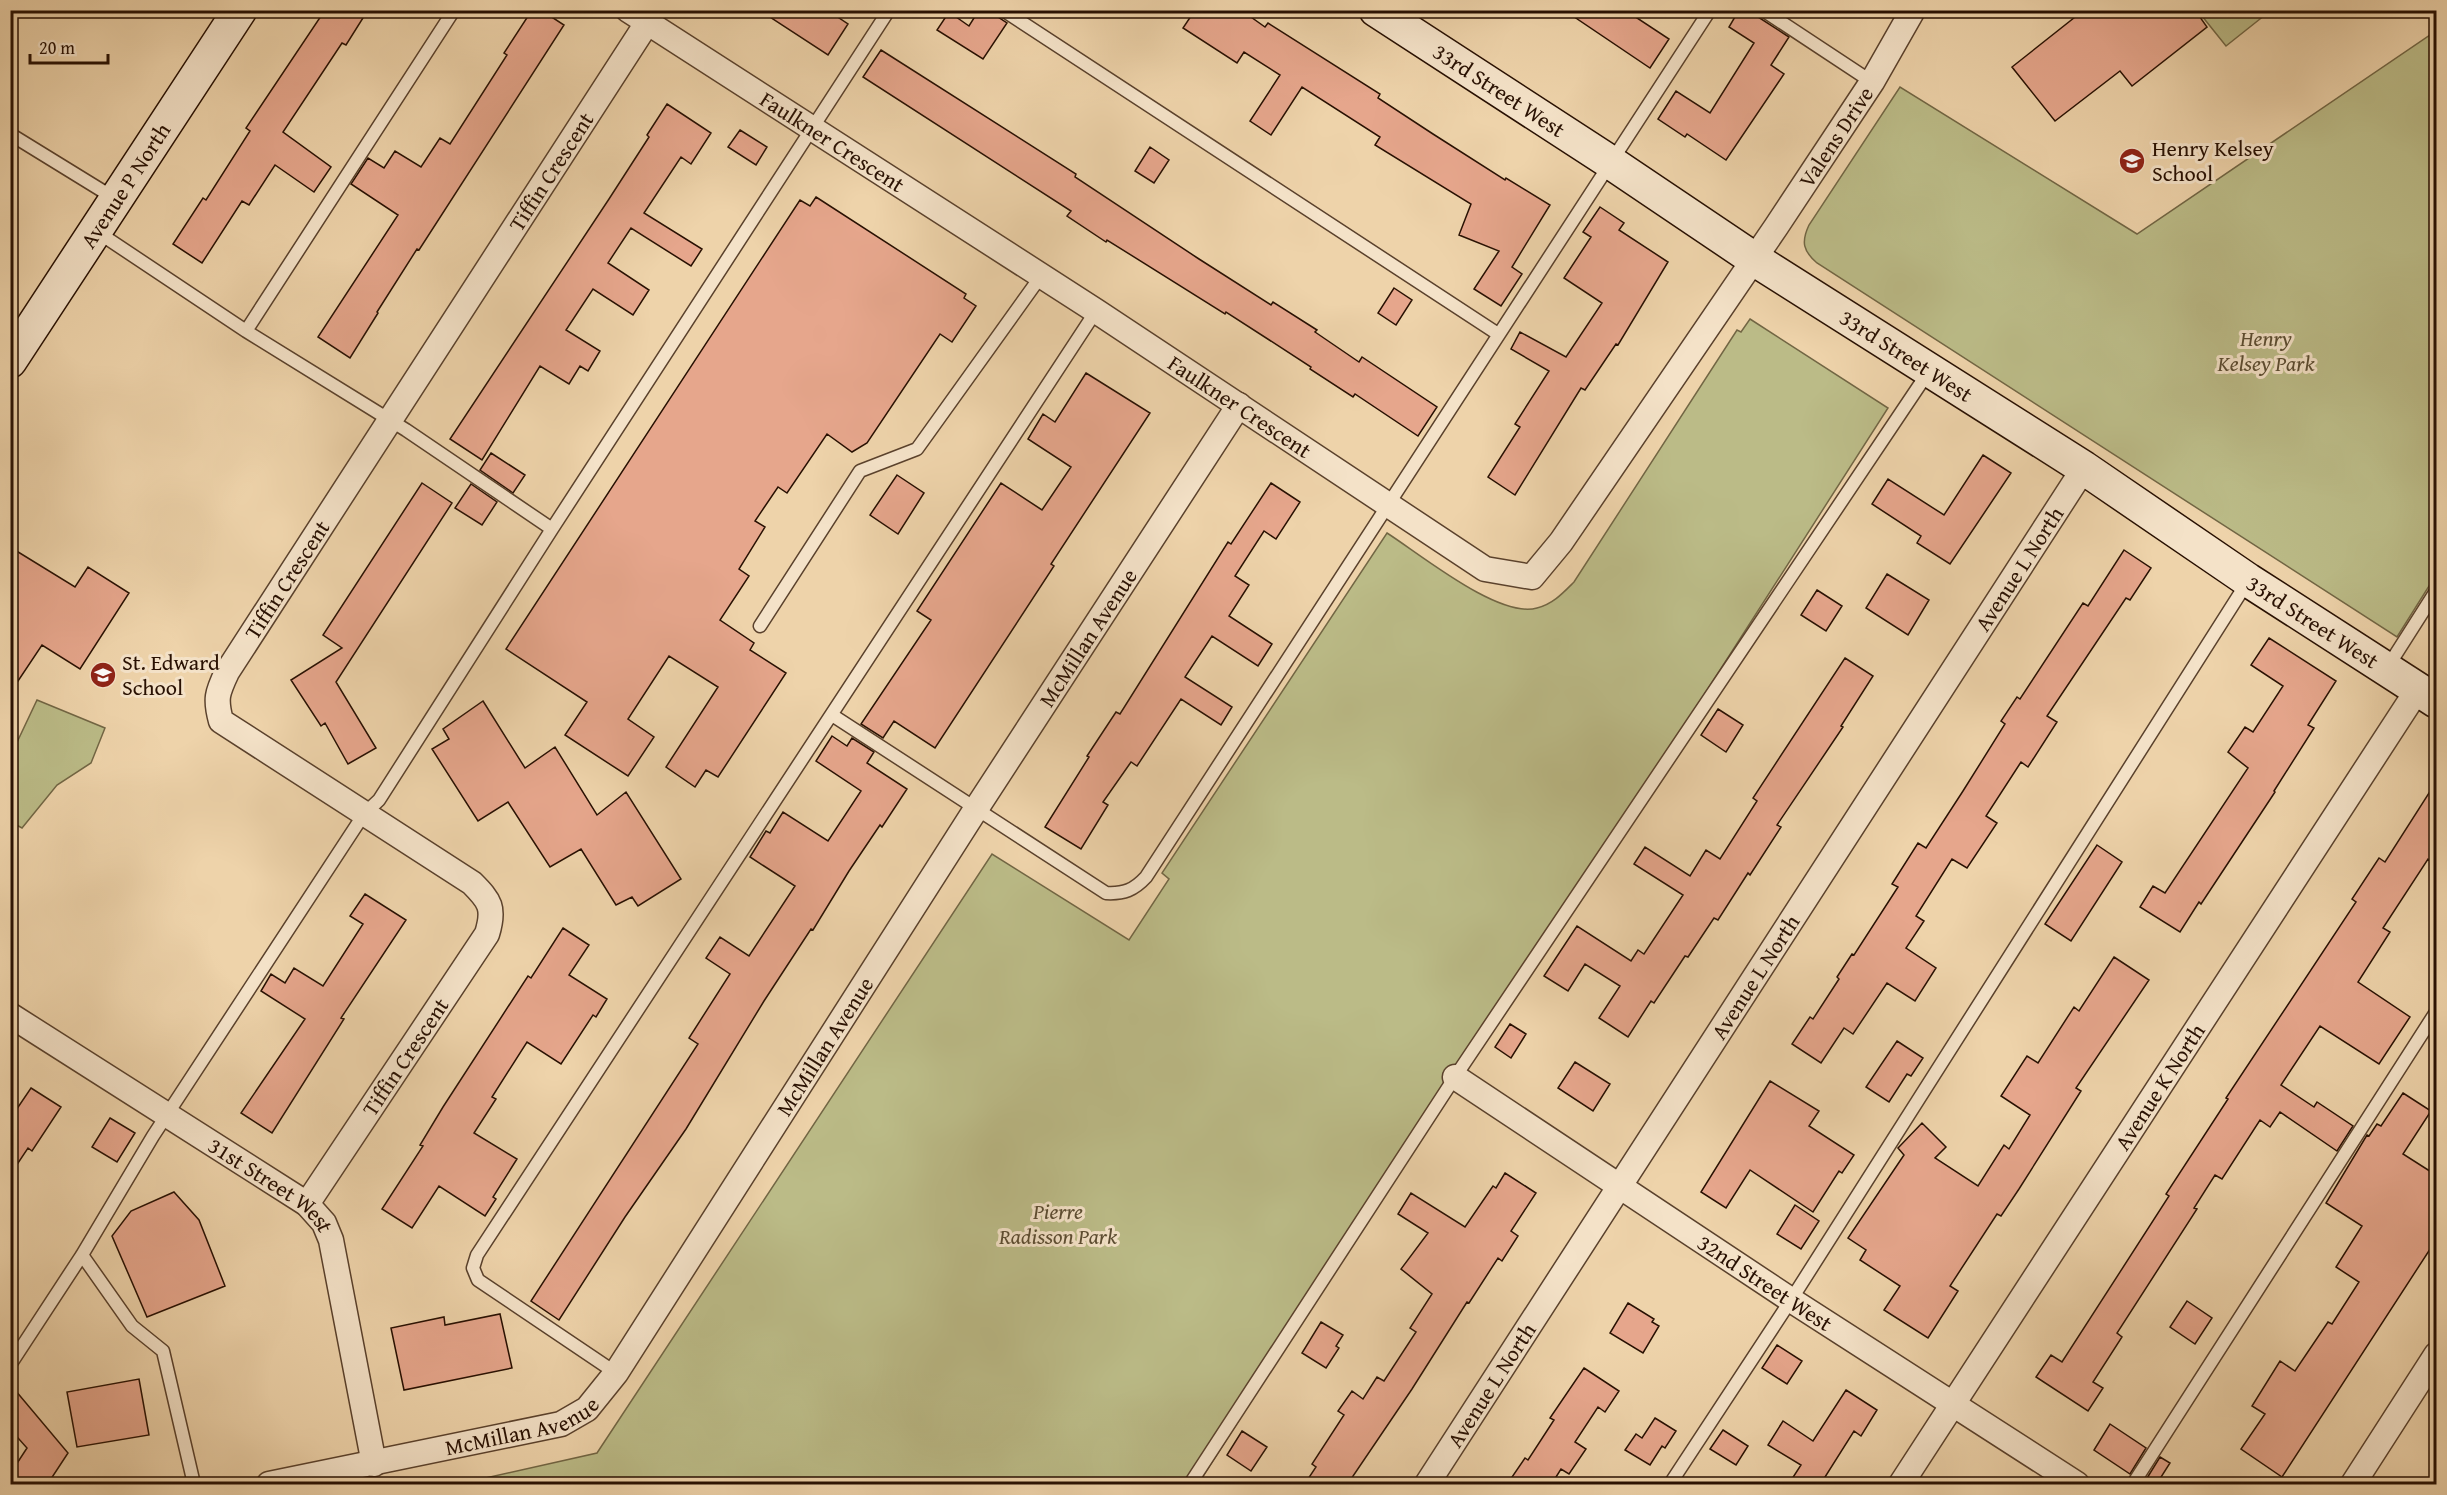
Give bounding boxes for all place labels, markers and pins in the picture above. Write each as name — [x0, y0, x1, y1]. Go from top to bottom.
place label: Henry Kelsey School — [2152, 132, 2274, 189]
school or university icon: Henry Kelsey School — [2117, 146, 2147, 176]
place label: St. Edward School — [122, 646, 220, 703]
school or university icon: St. Edward School — [88, 660, 118, 690]

